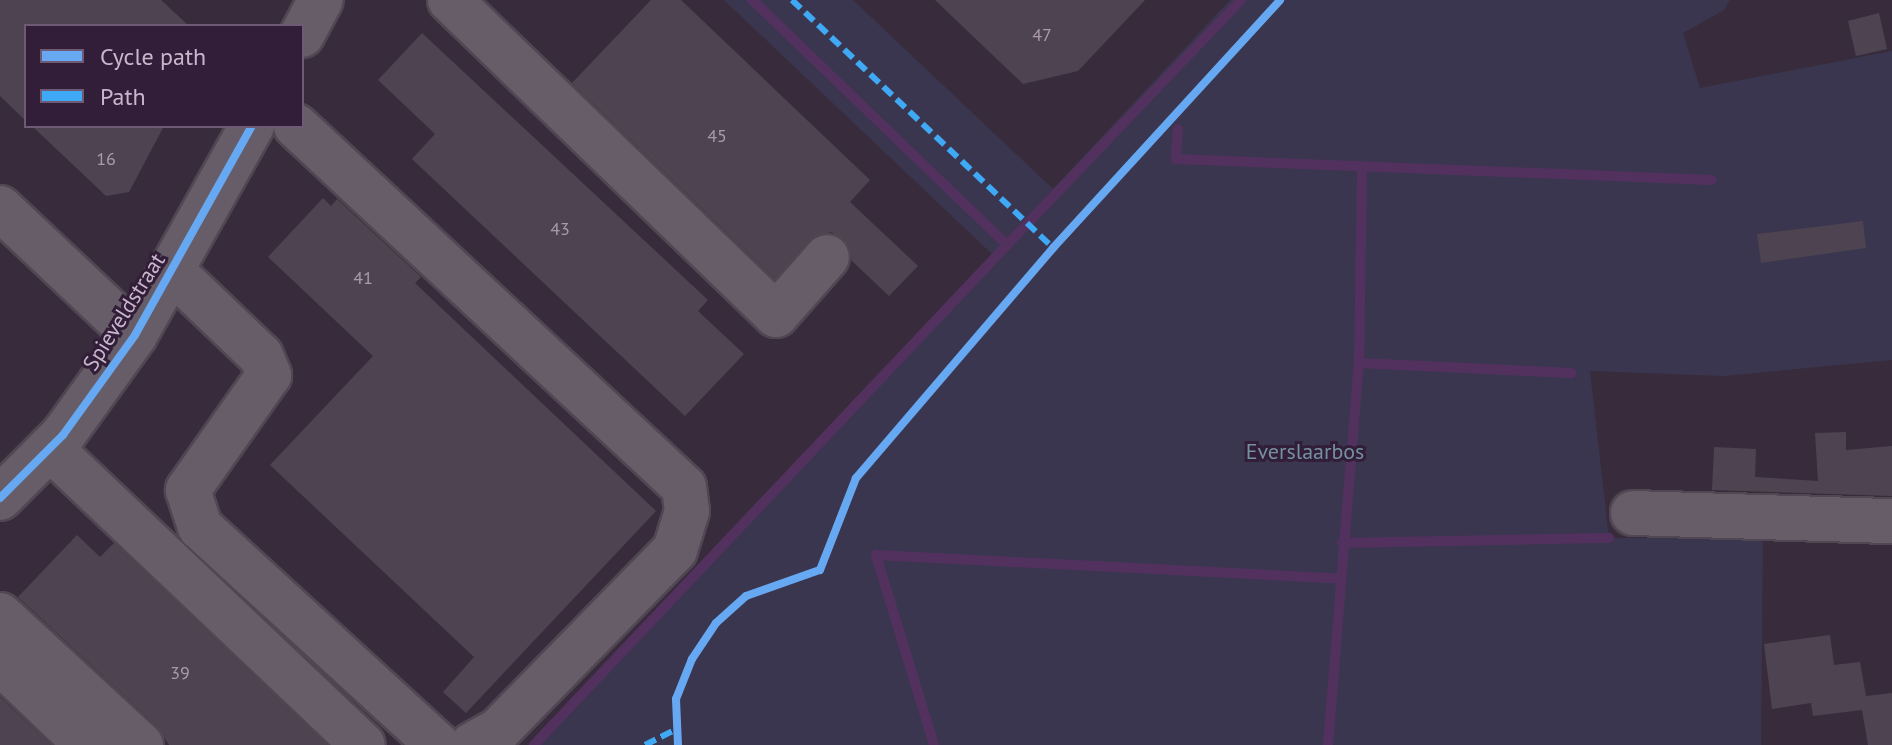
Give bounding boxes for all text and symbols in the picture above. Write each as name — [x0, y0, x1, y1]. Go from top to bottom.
legend — [24, 24, 304, 128]
house number: 47 — [1032, 24, 1052, 46]
text: Cycle path — [100, 41, 206, 72]
text: Path — [100, 81, 146, 112]
house number: 45 — [707, 125, 727, 147]
house number: 16 — [96, 148, 116, 170]
house number: 43 — [550, 218, 570, 240]
street label: Spieveldstraat — [77, 248, 171, 376]
house number: 41 — [353, 267, 373, 289]
park label: Everslaarbos — [1246, 439, 1364, 465]
house number: 39 — [170, 662, 190, 684]

